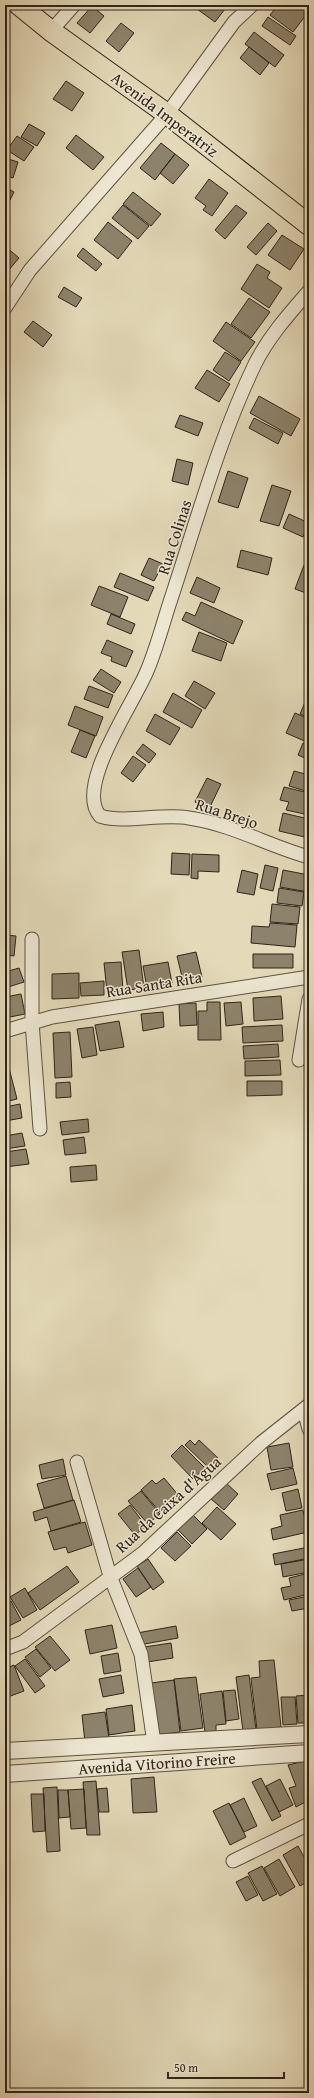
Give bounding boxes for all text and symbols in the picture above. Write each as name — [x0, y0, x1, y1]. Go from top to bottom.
street label: Avenida Imperatriz — [106, 66, 224, 162]
street label: Rua Colinas — [151, 496, 197, 578]
street label: Rua Brejo — [193, 792, 261, 834]
street label: Rua Santa Rita — [104, 964, 204, 1003]
street label: Rua da Caixa d'Água — [110, 1450, 227, 1558]
street label: Avenida Vitorino Freire — [78, 1746, 236, 1780]
scale bar — [168, 2054, 284, 2080]
text: 50 m — [174, 2059, 198, 2076]

